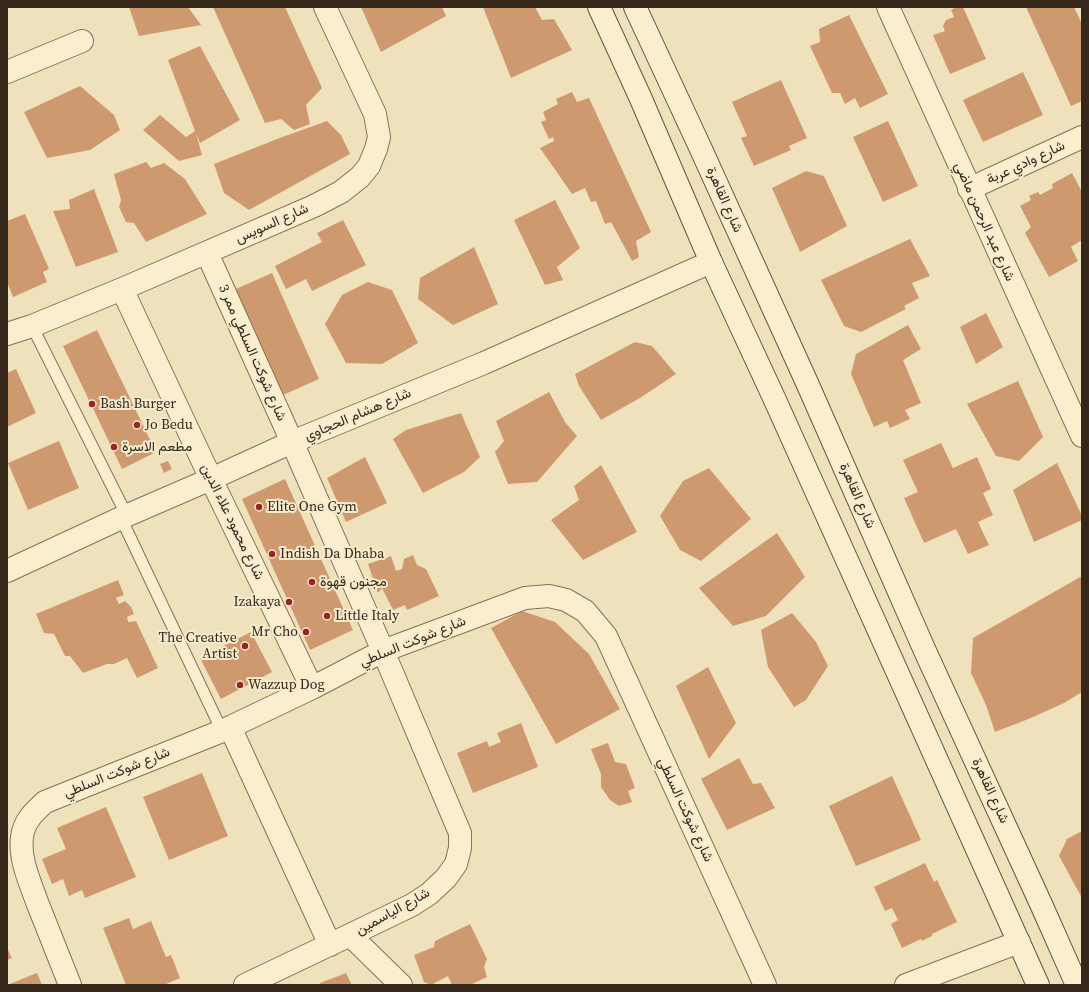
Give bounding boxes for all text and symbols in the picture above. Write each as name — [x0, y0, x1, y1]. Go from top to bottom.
street label: شارع وادي عربة — [984, 138, 1068, 188]
street label: شارع عبد الرحمن ماضي — [950, 160, 1018, 284]
street label: شارع القاهرة — [702, 165, 746, 235]
street label: شارع السويس — [233, 200, 311, 248]
street label: شارع شوكت السلطي ممر 3 — [214, 282, 290, 424]
street label: شارع هشام الحجاوي — [302, 385, 414, 445]
place label: Bash Burger — [100, 396, 176, 412]
marker: Bash Burger — [87, 399, 97, 409]
place label: Jo Bedu — [145, 417, 193, 433]
marker: Jo Bedu — [132, 420, 142, 430]
place label: مطعم الاسرة — [122, 439, 192, 455]
marker: مطعم الاسرة — [109, 442, 119, 452]
street label: شارع محمود علاء الدين — [197, 461, 267, 583]
street label: شارع القاهرة — [835, 461, 879, 531]
place label: Elite One Gym — [267, 499, 357, 515]
marker: Elite One Gym — [254, 502, 264, 512]
place label: Indish Da Dhaba — [280, 546, 384, 562]
marker: Indish Da Dhaba — [267, 549, 277, 559]
place label: مجنون قهوة — [320, 574, 387, 590]
marker: مجنون قهوة — [307, 577, 317, 587]
place label: Izakaya — [234, 594, 281, 610]
marker: Izakaya — [284, 597, 294, 607]
place label: Little Italy — [335, 608, 399, 624]
marker: Little Italy — [322, 611, 332, 621]
street label: شارع شوكت السلطي — [357, 613, 469, 671]
place label: Mr Cho — [251, 624, 298, 640]
marker: Mr Cho — [301, 627, 311, 637]
place label: The Creative Artist — [159, 630, 237, 662]
marker: The Creative Artist — [240, 641, 250, 651]
place label: Wazzup Dog — [248, 677, 325, 693]
marker: Wazzup Dog — [235, 680, 245, 690]
street label: شارع شوكت السلطي — [61, 744, 173, 802]
street label: شارع شوكت السلطي — [653, 755, 717, 865]
street label: شارع القاهرة — [968, 756, 1012, 826]
street label: شارع الياسمين — [353, 885, 433, 939]

